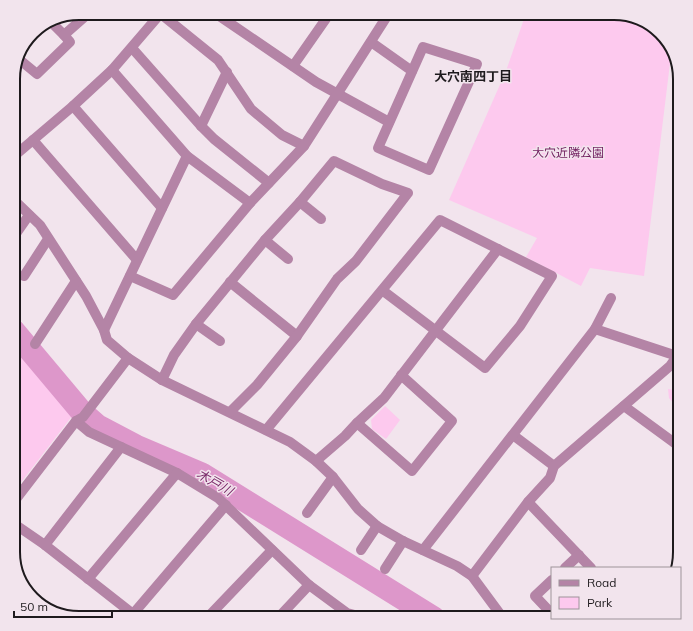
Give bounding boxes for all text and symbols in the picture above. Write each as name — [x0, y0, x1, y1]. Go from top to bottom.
district label: 大穴南四丁目 — [434, 68, 512, 84]
park label: 大穴近隣公園 — [532, 145, 604, 160]
water label: 木戸川 — [194, 465, 238, 500]
legend — [551, 567, 681, 619]
text: Road — [587, 575, 616, 590]
scale bar — [14, 593, 112, 619]
text: Park — [587, 595, 613, 610]
text: 50 m — [20, 599, 48, 614]

